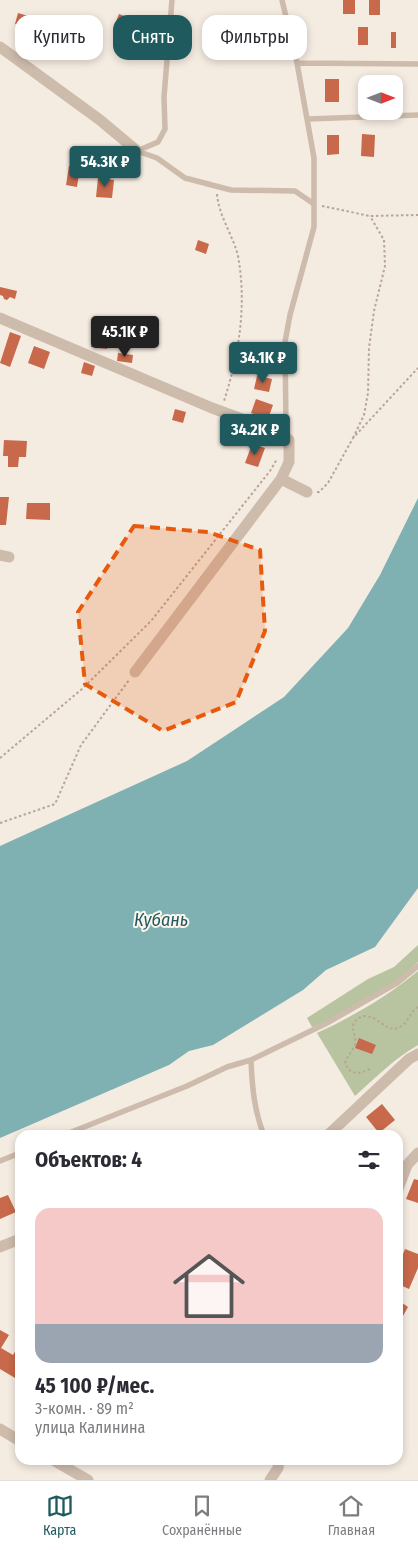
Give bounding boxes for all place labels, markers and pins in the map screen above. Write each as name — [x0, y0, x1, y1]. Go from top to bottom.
pin: 54.3K ₽ — [59, 146, 151, 188]
pin: 45.1K ₽ — [79, 316, 171, 358]
pin: 34.1K ₽ — [217, 342, 309, 384]
pin: 34.2K ₽ — [209, 414, 301, 456]

